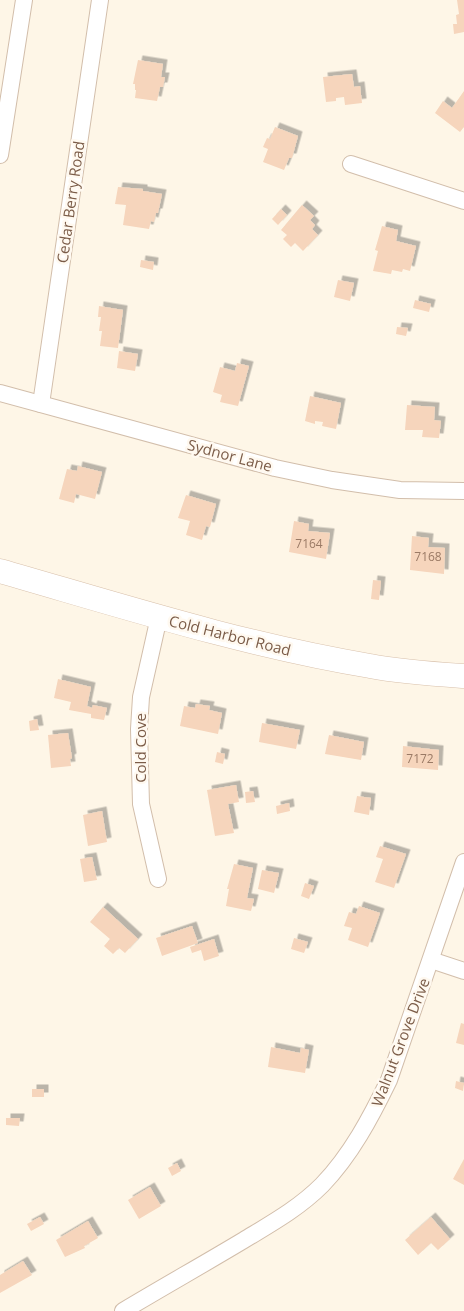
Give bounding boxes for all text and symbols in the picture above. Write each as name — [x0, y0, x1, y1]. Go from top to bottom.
street label: Cedar Berry Road — [52, 140, 88, 264]
street label: Sydnor Lane — [185, 434, 275, 476]
house number: 7164 — [295, 535, 323, 552]
house number: 7168 — [414, 548, 442, 565]
street label: Cold Harbor Road — [167, 610, 293, 660]
street label: Cold Cove — [130, 713, 150, 783]
house number: 7172 — [406, 750, 434, 767]
street label: Walnut Grove Drive — [366, 975, 434, 1109]

